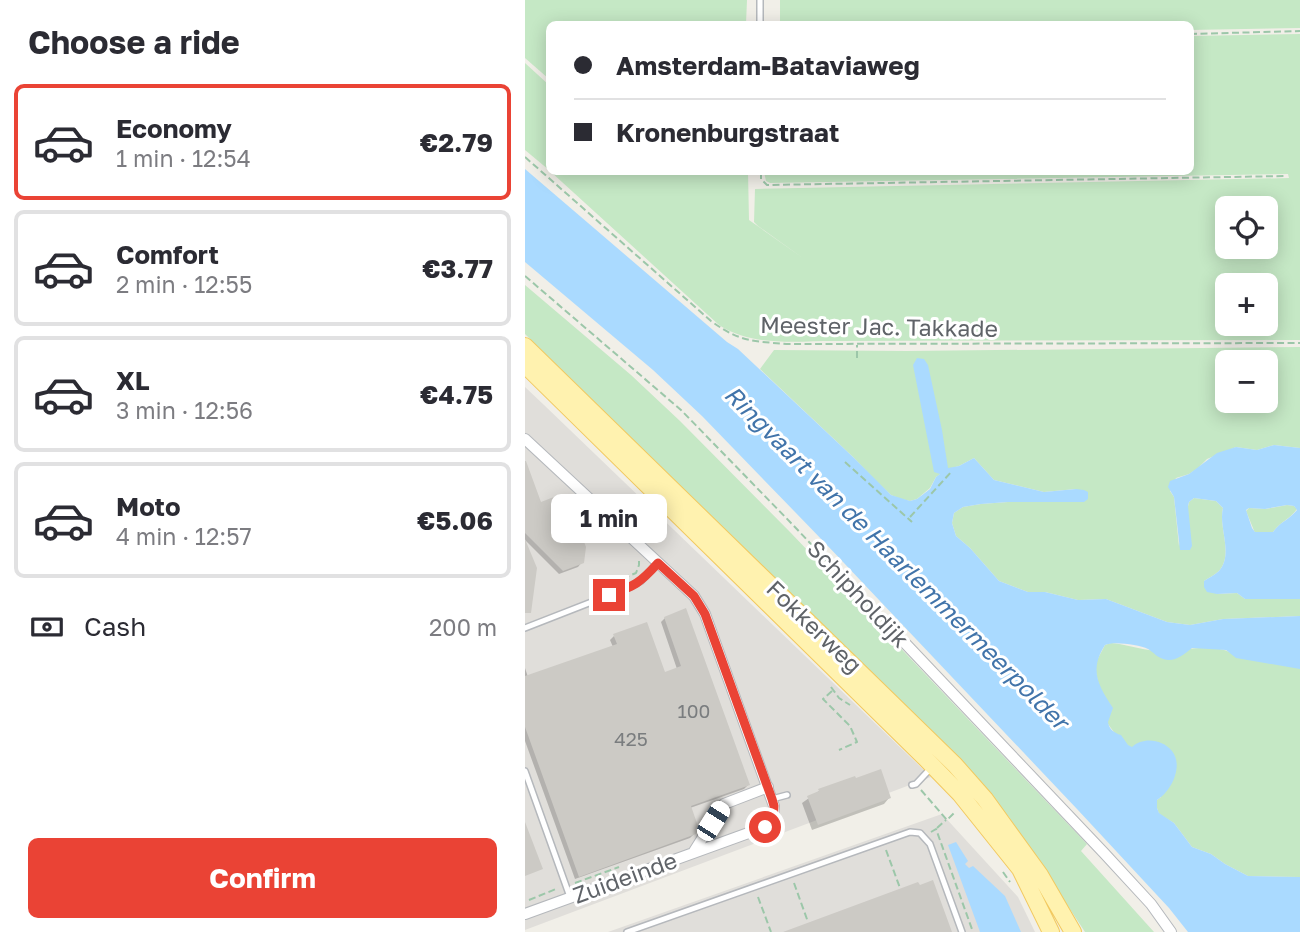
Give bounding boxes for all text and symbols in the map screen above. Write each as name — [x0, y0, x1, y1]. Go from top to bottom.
text: Choose a ride — [28, 23, 240, 61]
text: Amsterdam-Bataviaweg — [616, 50, 920, 81]
icon: car — [32, 111, 95, 174]
text: Economy — [116, 113, 232, 144]
text: Kronenburgstraat — [616, 117, 839, 148]
text: €2.79 — [420, 127, 493, 158]
text: 1 min · 12:54 — [116, 144, 251, 172]
map controls — [1215, 196, 1278, 413]
button: locate — [1215, 196, 1278, 259]
icon: car — [32, 237, 95, 300]
text: Comfort — [116, 239, 219, 270]
text: €3.77 — [422, 253, 493, 284]
text: 2 min · 12:55 — [116, 270, 252, 298]
button: + — [1215, 273, 1278, 336]
street label: Meester Jac. Takkade — [760, 310, 998, 342]
button: − — [1215, 350, 1278, 413]
icon: car — [32, 363, 95, 426]
text: XL — [116, 365, 150, 396]
text: €4.75 — [420, 379, 493, 410]
water label: Ringvaart van de Haarlemmermeerpolder — [718, 379, 1078, 738]
text: 3 min · 12:56 — [116, 396, 253, 424]
icon: car — [32, 489, 95, 552]
text: Moto — [116, 491, 181, 522]
callout: 1 min — [551, 494, 667, 542]
text: 1 min — [580, 504, 638, 532]
text: €5.06 — [417, 505, 493, 536]
text: 4 min · 12:57 — [116, 522, 252, 550]
street label: Schipholdijk — [802, 534, 915, 653]
street label: Fokkerweg — [761, 574, 868, 679]
route end — [593, 579, 625, 611]
icon: cash — [28, 608, 66, 646]
text: Cash — [84, 611, 146, 642]
text: 200 m — [429, 613, 497, 641]
house number: 100 — [678, 699, 710, 722]
house number: 425 — [614, 727, 648, 750]
car — [693, 798, 734, 844]
route start — [749, 811, 781, 843]
button: Confirm — [28, 838, 497, 918]
street label: Zuideinde — [569, 845, 681, 909]

